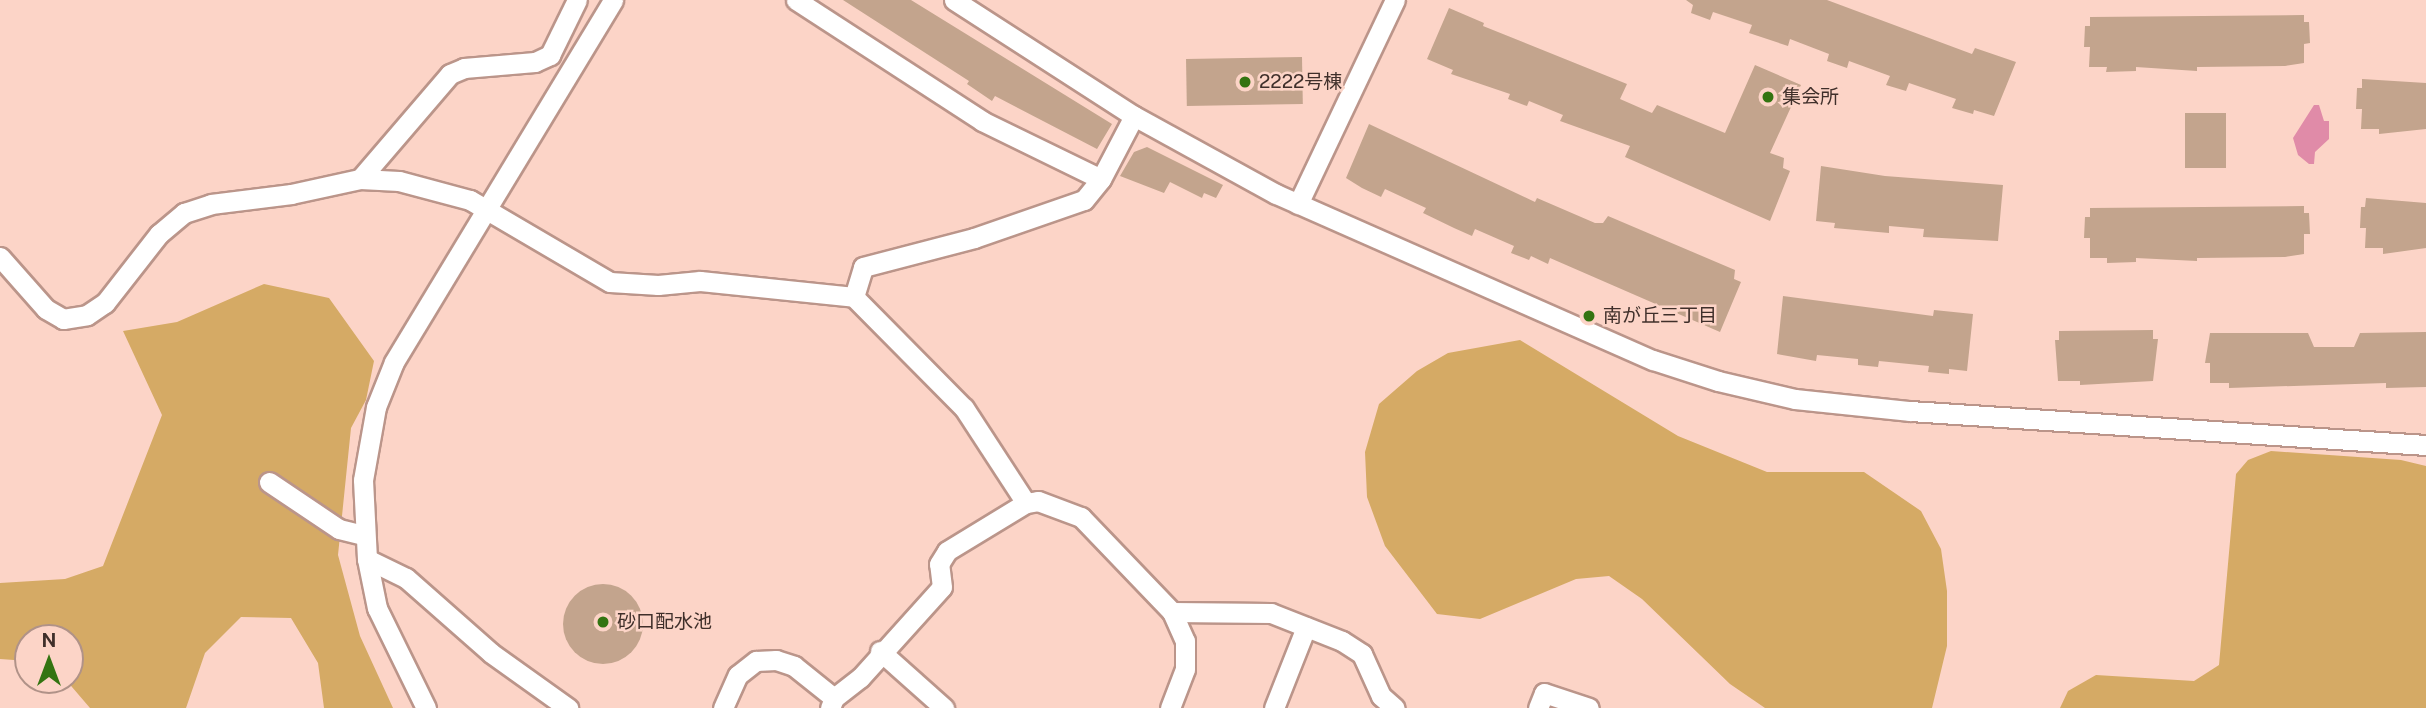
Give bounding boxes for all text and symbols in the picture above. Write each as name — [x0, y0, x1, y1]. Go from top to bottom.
place label: 2222号棟 — [1259, 71, 1342, 93]
marker: 2222号棟 — [1237, 74, 1253, 90]
place label: 集会所 — [1782, 86, 1839, 108]
marker: 集会所 — [1760, 89, 1776, 105]
place label: 南が丘三丁目 — [1603, 305, 1717, 327]
marker: 南が丘三丁目 — [1581, 308, 1597, 324]
place label: 砂口配水池 — [617, 611, 712, 633]
marker: 砂口配水池 — [595, 614, 611, 630]
north arrow — [14, 624, 84, 694]
text: N — [42, 629, 56, 651]

